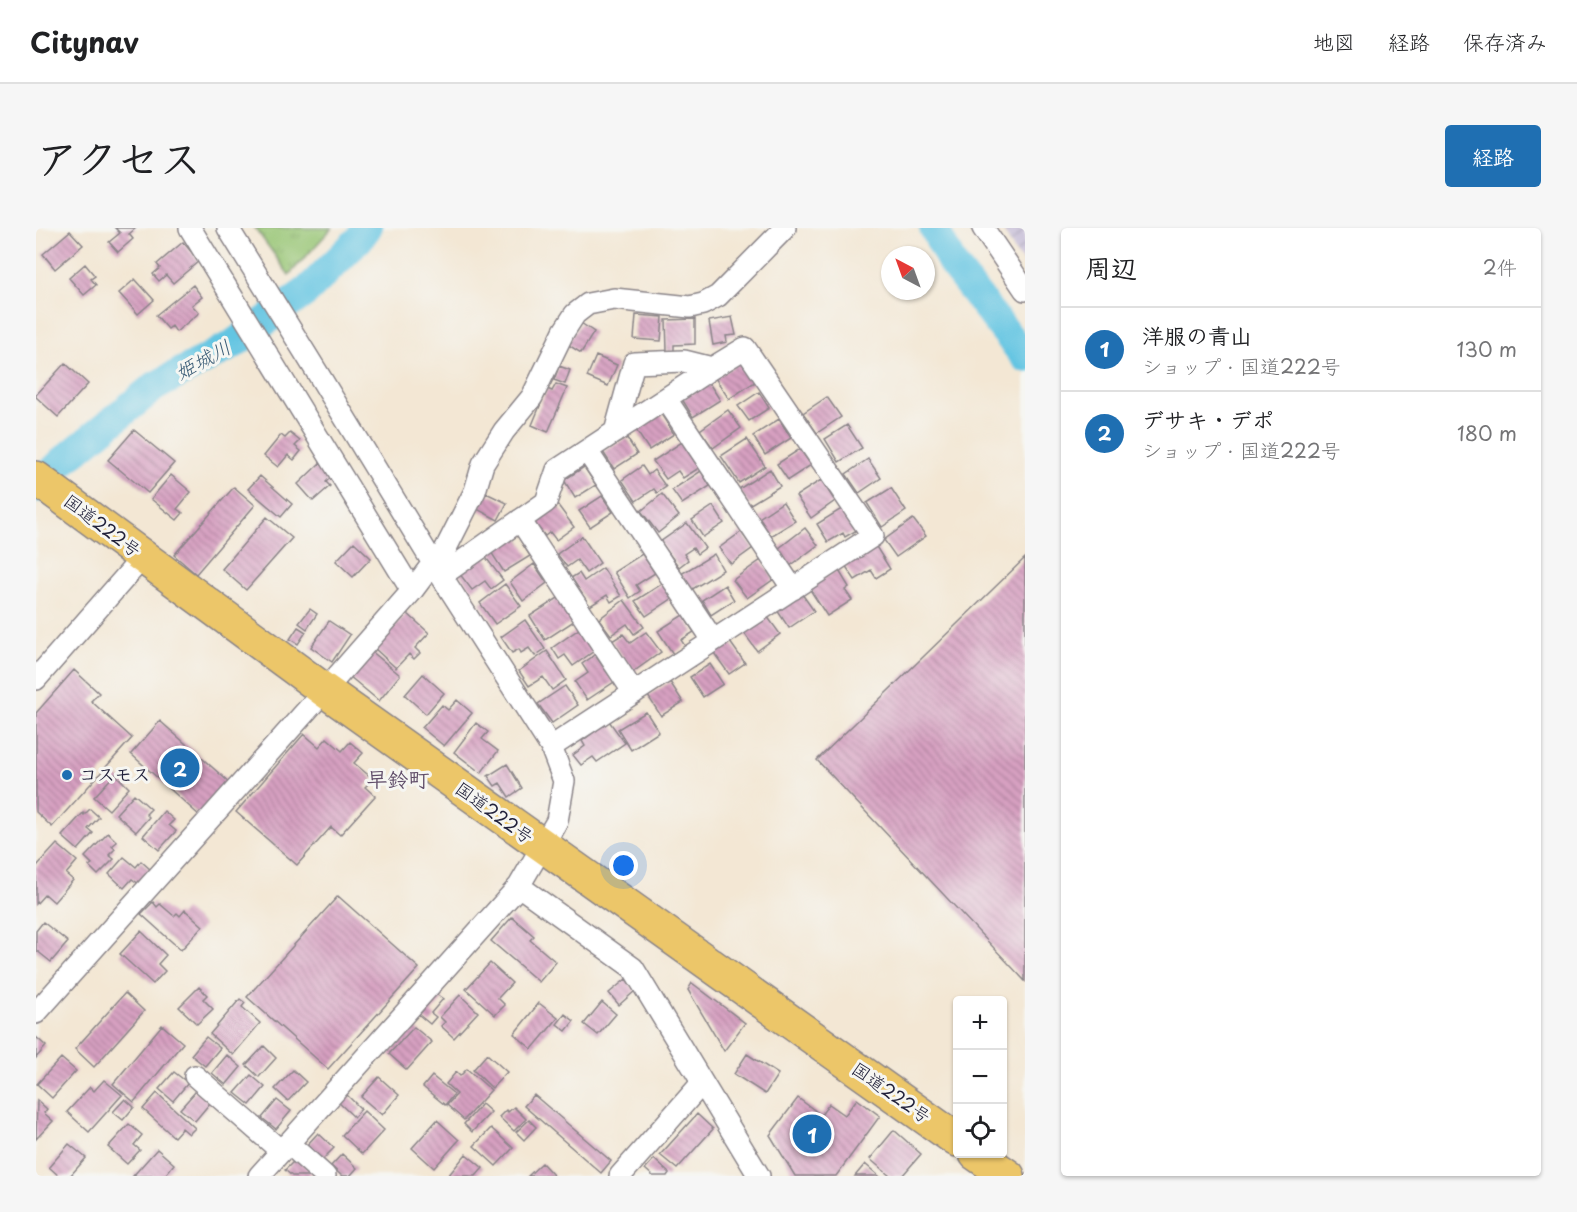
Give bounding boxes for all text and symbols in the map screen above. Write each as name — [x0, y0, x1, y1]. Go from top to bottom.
text: Citynav — [30, 20, 139, 63]
text: 地図 — [1313, 25, 1355, 57]
text: 経路 — [1388, 25, 1430, 57]
text: 保存済み — [1463, 25, 1547, 57]
text: アクセス — [36, 125, 201, 188]
button: 経路 — [1445, 125, 1541, 187]
north arrow — [881, 246, 935, 300]
text: 周辺 — [1085, 248, 1137, 287]
text: 2件 — [1483, 252, 1517, 282]
text: 洋服の青山 — [1142, 318, 1252, 351]
water label: 姫城川 — [169, 331, 236, 387]
text: 1 — [1100, 334, 1109, 364]
text: 130 m — [1457, 334, 1517, 364]
text: ショップ · 国道222号 — [1142, 351, 1341, 381]
text: デサキ・デポ — [1142, 402, 1274, 435]
text: 2 — [1097, 418, 1112, 448]
text: 180 m — [1457, 418, 1517, 448]
text: ショップ · 国道222号 — [1142, 435, 1341, 465]
street label: 国道222号 — [59, 487, 147, 563]
pin: 2 — [160, 746, 200, 790]
place label: コスモス — [79, 760, 150, 787]
district label: 早鈴町 — [367, 762, 430, 794]
marker: コスモス — [60, 768, 74, 782]
street label: 国道222号 — [450, 774, 540, 849]
your location — [609, 851, 638, 880]
map controls — [953, 996, 1007, 1158]
button: + — [953, 996, 1007, 1050]
button: − — [953, 1050, 1007, 1104]
street label: 国道222号 — [847, 1055, 937, 1129]
button: locate — [953, 1104, 1007, 1158]
pin: 1 — [792, 1112, 832, 1156]

